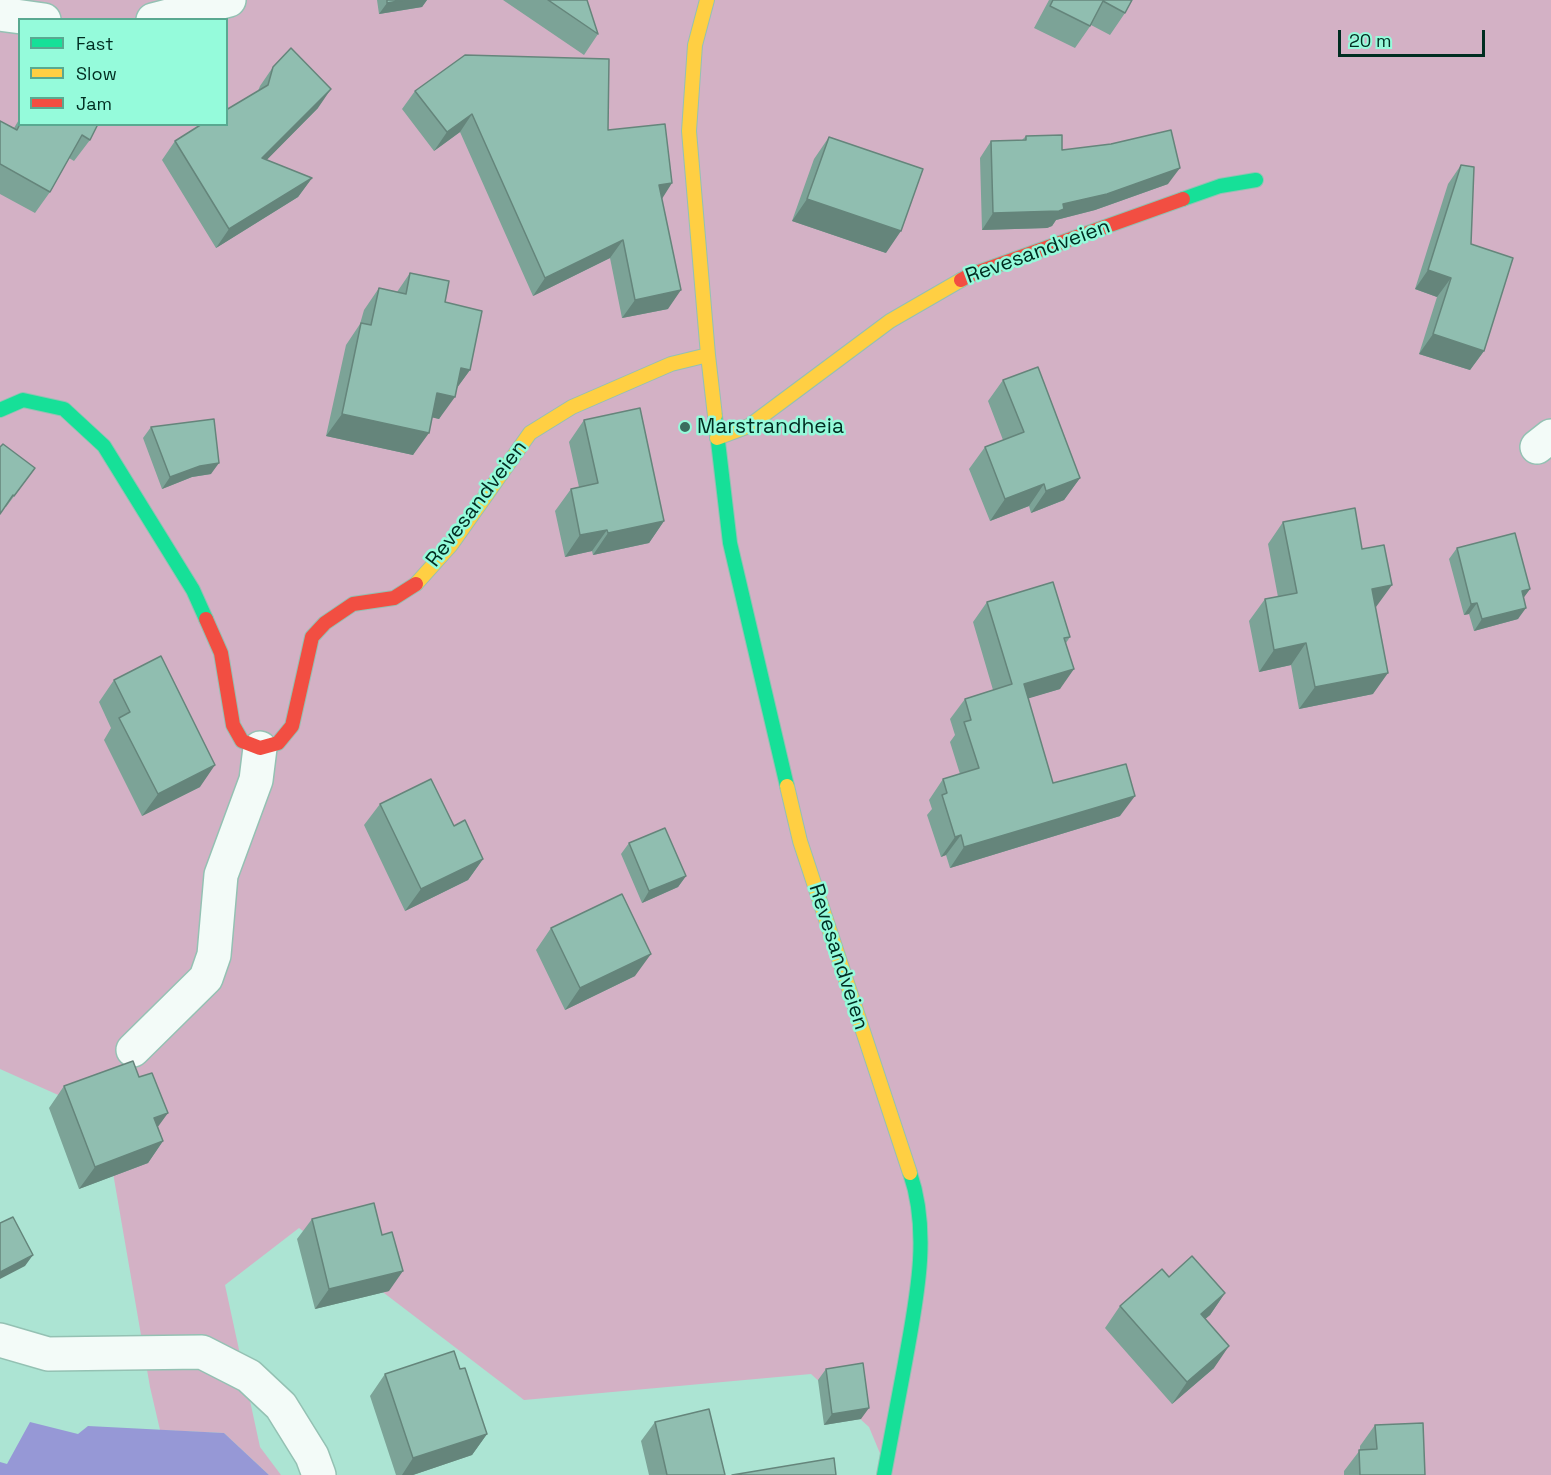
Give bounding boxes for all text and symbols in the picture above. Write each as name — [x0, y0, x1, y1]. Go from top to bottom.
legend — [18, 18, 228, 126]
scale bar — [1341, 18, 1488, 56]
text: 20 m — [1349, 29, 1392, 52]
text: Fast — [76, 32, 113, 55]
text: Slow — [76, 62, 117, 85]
text: Jam — [76, 92, 112, 115]
street label: Revesandveien — [962, 214, 1114, 290]
place label: Marstrandheia — [697, 414, 844, 440]
marker: Marstrandheia — [678, 420, 692, 434]
street label: Revesandveien — [421, 436, 533, 572]
street label: Revesandveien — [803, 881, 873, 1033]

